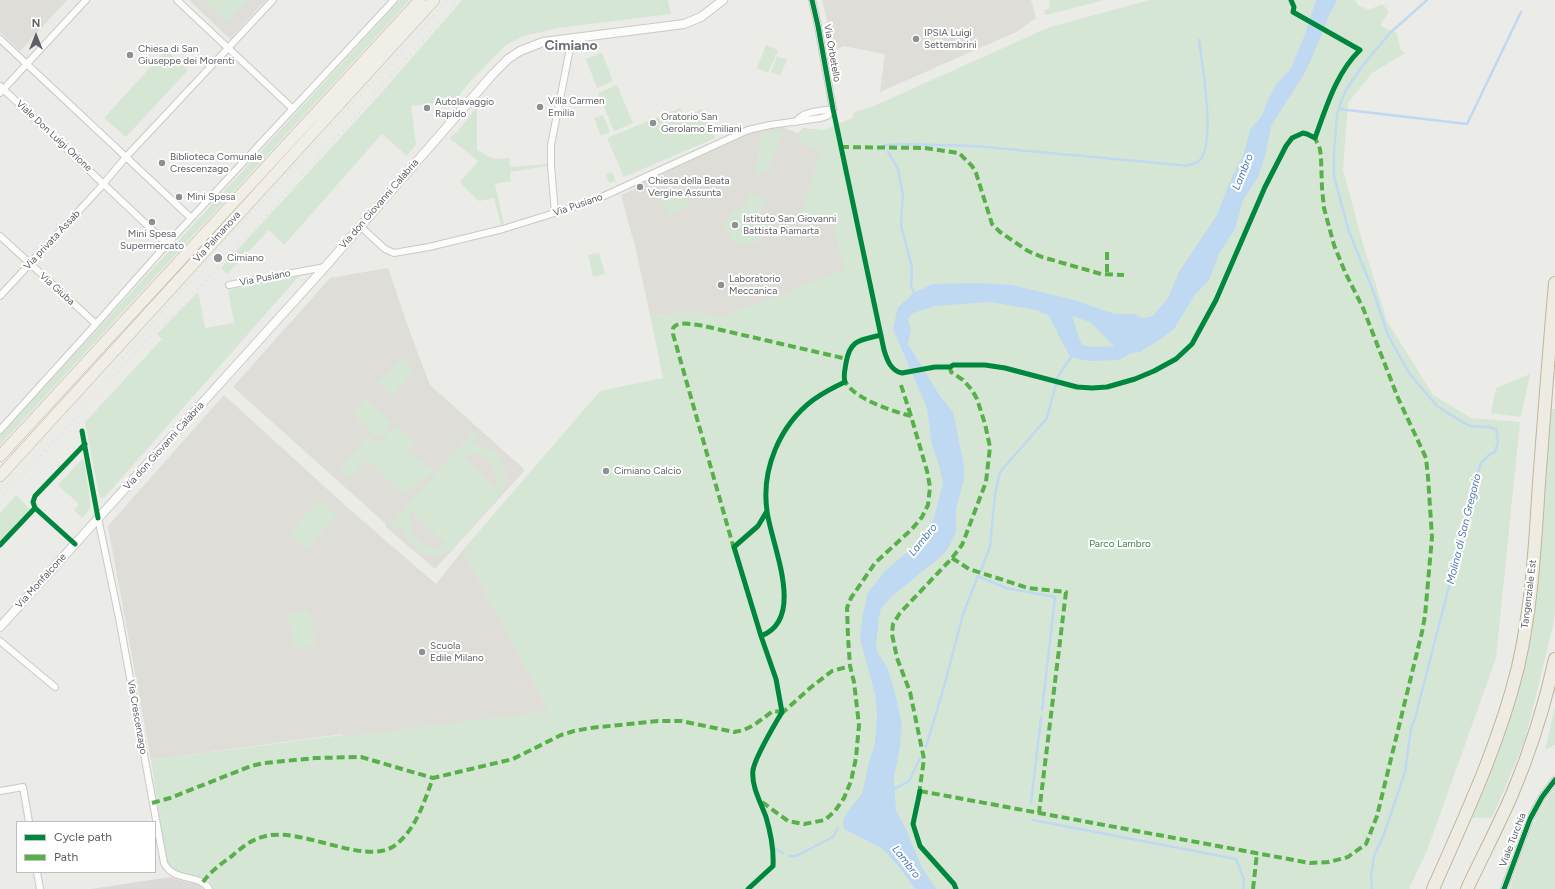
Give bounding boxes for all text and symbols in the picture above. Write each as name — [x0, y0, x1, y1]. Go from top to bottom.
north arrow — [16, 16, 56, 56]
text: N — [32, 17, 40, 30]
street label: Via Orbetello — [821, 23, 843, 83]
place label: IPSIA Luigi Settembrini — [924, 27, 977, 50]
marker: IPSIA Luigi Settembrini — [911, 34, 921, 44]
district label: Cimiano — [544, 38, 598, 54]
place label: Chiesa di San Giuseppe dei Morenti — [138, 43, 234, 66]
marker: Chiesa di San Giuseppe dei Morenti — [125, 50, 135, 60]
place label: Villa Carmen Emilia — [548, 95, 604, 118]
place label: Autolavaggio Rapido — [435, 96, 494, 120]
street label: Viale Don Luigi Orione — [14, 98, 94, 174]
marker: Villa Carmen Emilia — [535, 102, 545, 112]
marker: Autolavaggio Rapido — [422, 103, 432, 113]
place label: Oratorio San Gerolamo Emiliani — [661, 111, 742, 134]
marker: Oratorio San Gerolamo Emiliani — [648, 118, 658, 128]
place label: Biblioteca Comunale Crescenzago — [170, 151, 262, 174]
water label: Lambro — [1230, 152, 1256, 192]
street label: Via don Giovanni Calabria — [337, 157, 421, 251]
marker: Biblioteca Comunale Crescenzago — [157, 158, 167, 168]
place label: Chiesa della Beata Vergine Assunta — [648, 175, 730, 198]
marker: Chiesa della Beata Vergine Assunta — [635, 182, 645, 192]
place label: Mini Spesa — [187, 191, 235, 203]
street label: Via Pusiano — [552, 191, 604, 219]
marker: Mini Spesa — [174, 192, 184, 202]
street label: Via privata Assab — [21, 208, 83, 272]
street label: Via Palmanova — [191, 209, 243, 265]
place label: Istituto San Giovanni Battista Piamarta — [743, 213, 836, 236]
marker: Mini Spesa Supermercato — [147, 217, 157, 227]
marker: Istituto San Giovanni Battista Piamarta — [730, 220, 740, 230]
place label: Mini Spesa Supermercato — [120, 228, 184, 252]
marker: Cimiano — [212, 252, 224, 264]
place label: Cimiano — [227, 252, 264, 264]
street label: Via Pusiano — [239, 267, 291, 289]
street label: Via Giuba — [37, 270, 77, 308]
place label: Laboratorio Meccanica — [729, 273, 780, 296]
marker: Laboratorio Meccanica — [716, 280, 726, 290]
street label: Via don Giovanni Calabria — [121, 399, 207, 493]
place label: Cimiano Calcio — [614, 465, 681, 477]
marker: Cimiano Calcio — [601, 466, 611, 476]
water label: Molina di San Gregorio — [1444, 472, 1484, 586]
water label: Lambro — [906, 521, 940, 559]
park label: Parco Lambro — [1089, 538, 1151, 550]
street label: Via Monfalcone — [13, 551, 69, 611]
street label: Tangenziale Est — [1519, 559, 1539, 629]
place label: Scuola Edile Milano — [430, 640, 484, 664]
marker: Scuola Edile Milano — [417, 647, 427, 657]
street label: Via Crescenzago — [125, 679, 149, 755]
street label: Viale Turchia — [1497, 811, 1529, 869]
legend — [16, 821, 156, 873]
text: Cycle path — [54, 830, 112, 844]
water label: Lambro — [889, 843, 923, 881]
text: Path — [54, 850, 78, 864]

